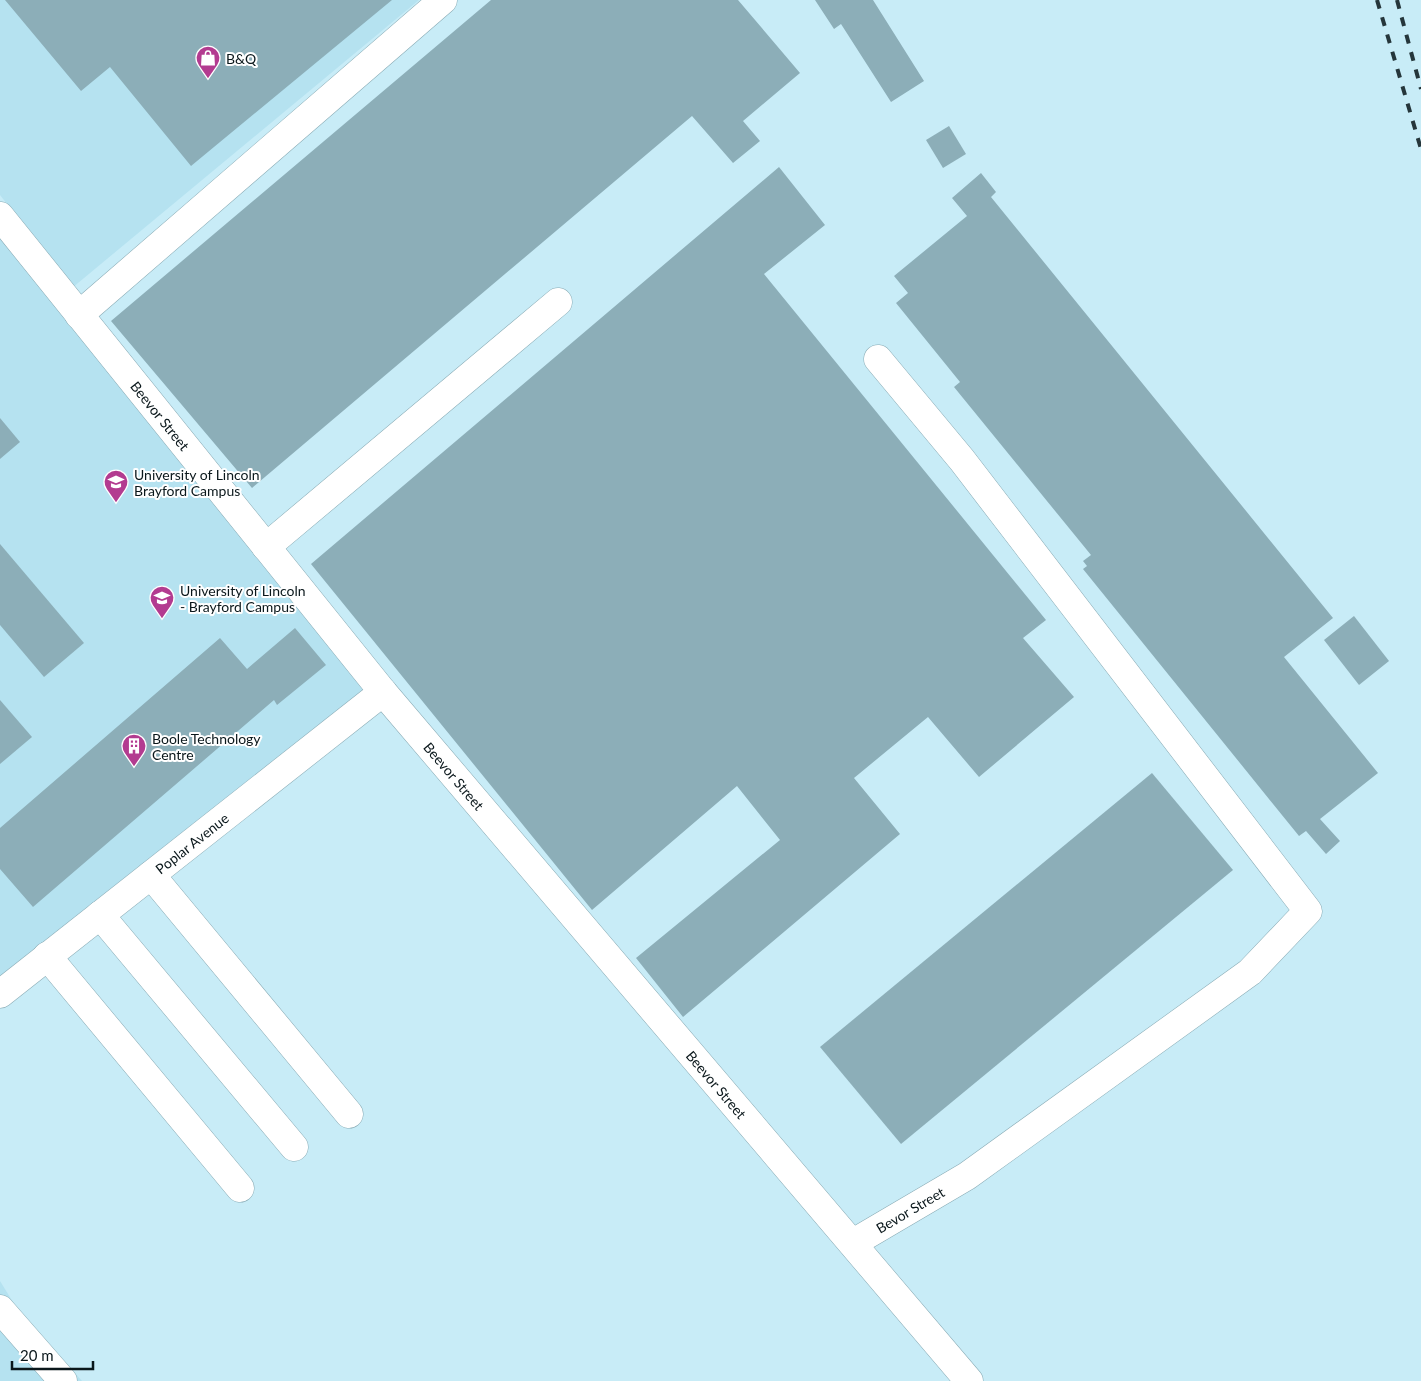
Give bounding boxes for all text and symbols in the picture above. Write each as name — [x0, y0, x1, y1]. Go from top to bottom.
shop icon: B&Q — [195, 45, 221, 79]
place label: B&Q — [226, 50, 257, 67]
street label: Beevor Street — [128, 377, 193, 453]
place label: University of Lincoln Brayford Campus — [134, 466, 260, 499]
school or university icon: University of Lincoln Brayford Campus — [103, 469, 129, 503]
place label: University of Lincoln - Brayford Campus — [180, 582, 306, 615]
school or university icon: University of Lincoln - Brayford Campus — [149, 585, 175, 619]
place label: Boole Technology Centre — [152, 730, 261, 763]
building icon: Boole Technology Centre — [121, 733, 147, 767]
street label: Beevor Street — [421, 738, 488, 813]
street label: Poplar Avenue — [152, 809, 232, 877]
street label: Beevor Street — [683, 1047, 750, 1122]
street label: Bevor Street — [873, 1183, 947, 1236]
scale bar — [12, 1338, 94, 1370]
text: 20 m — [20, 1346, 54, 1364]

